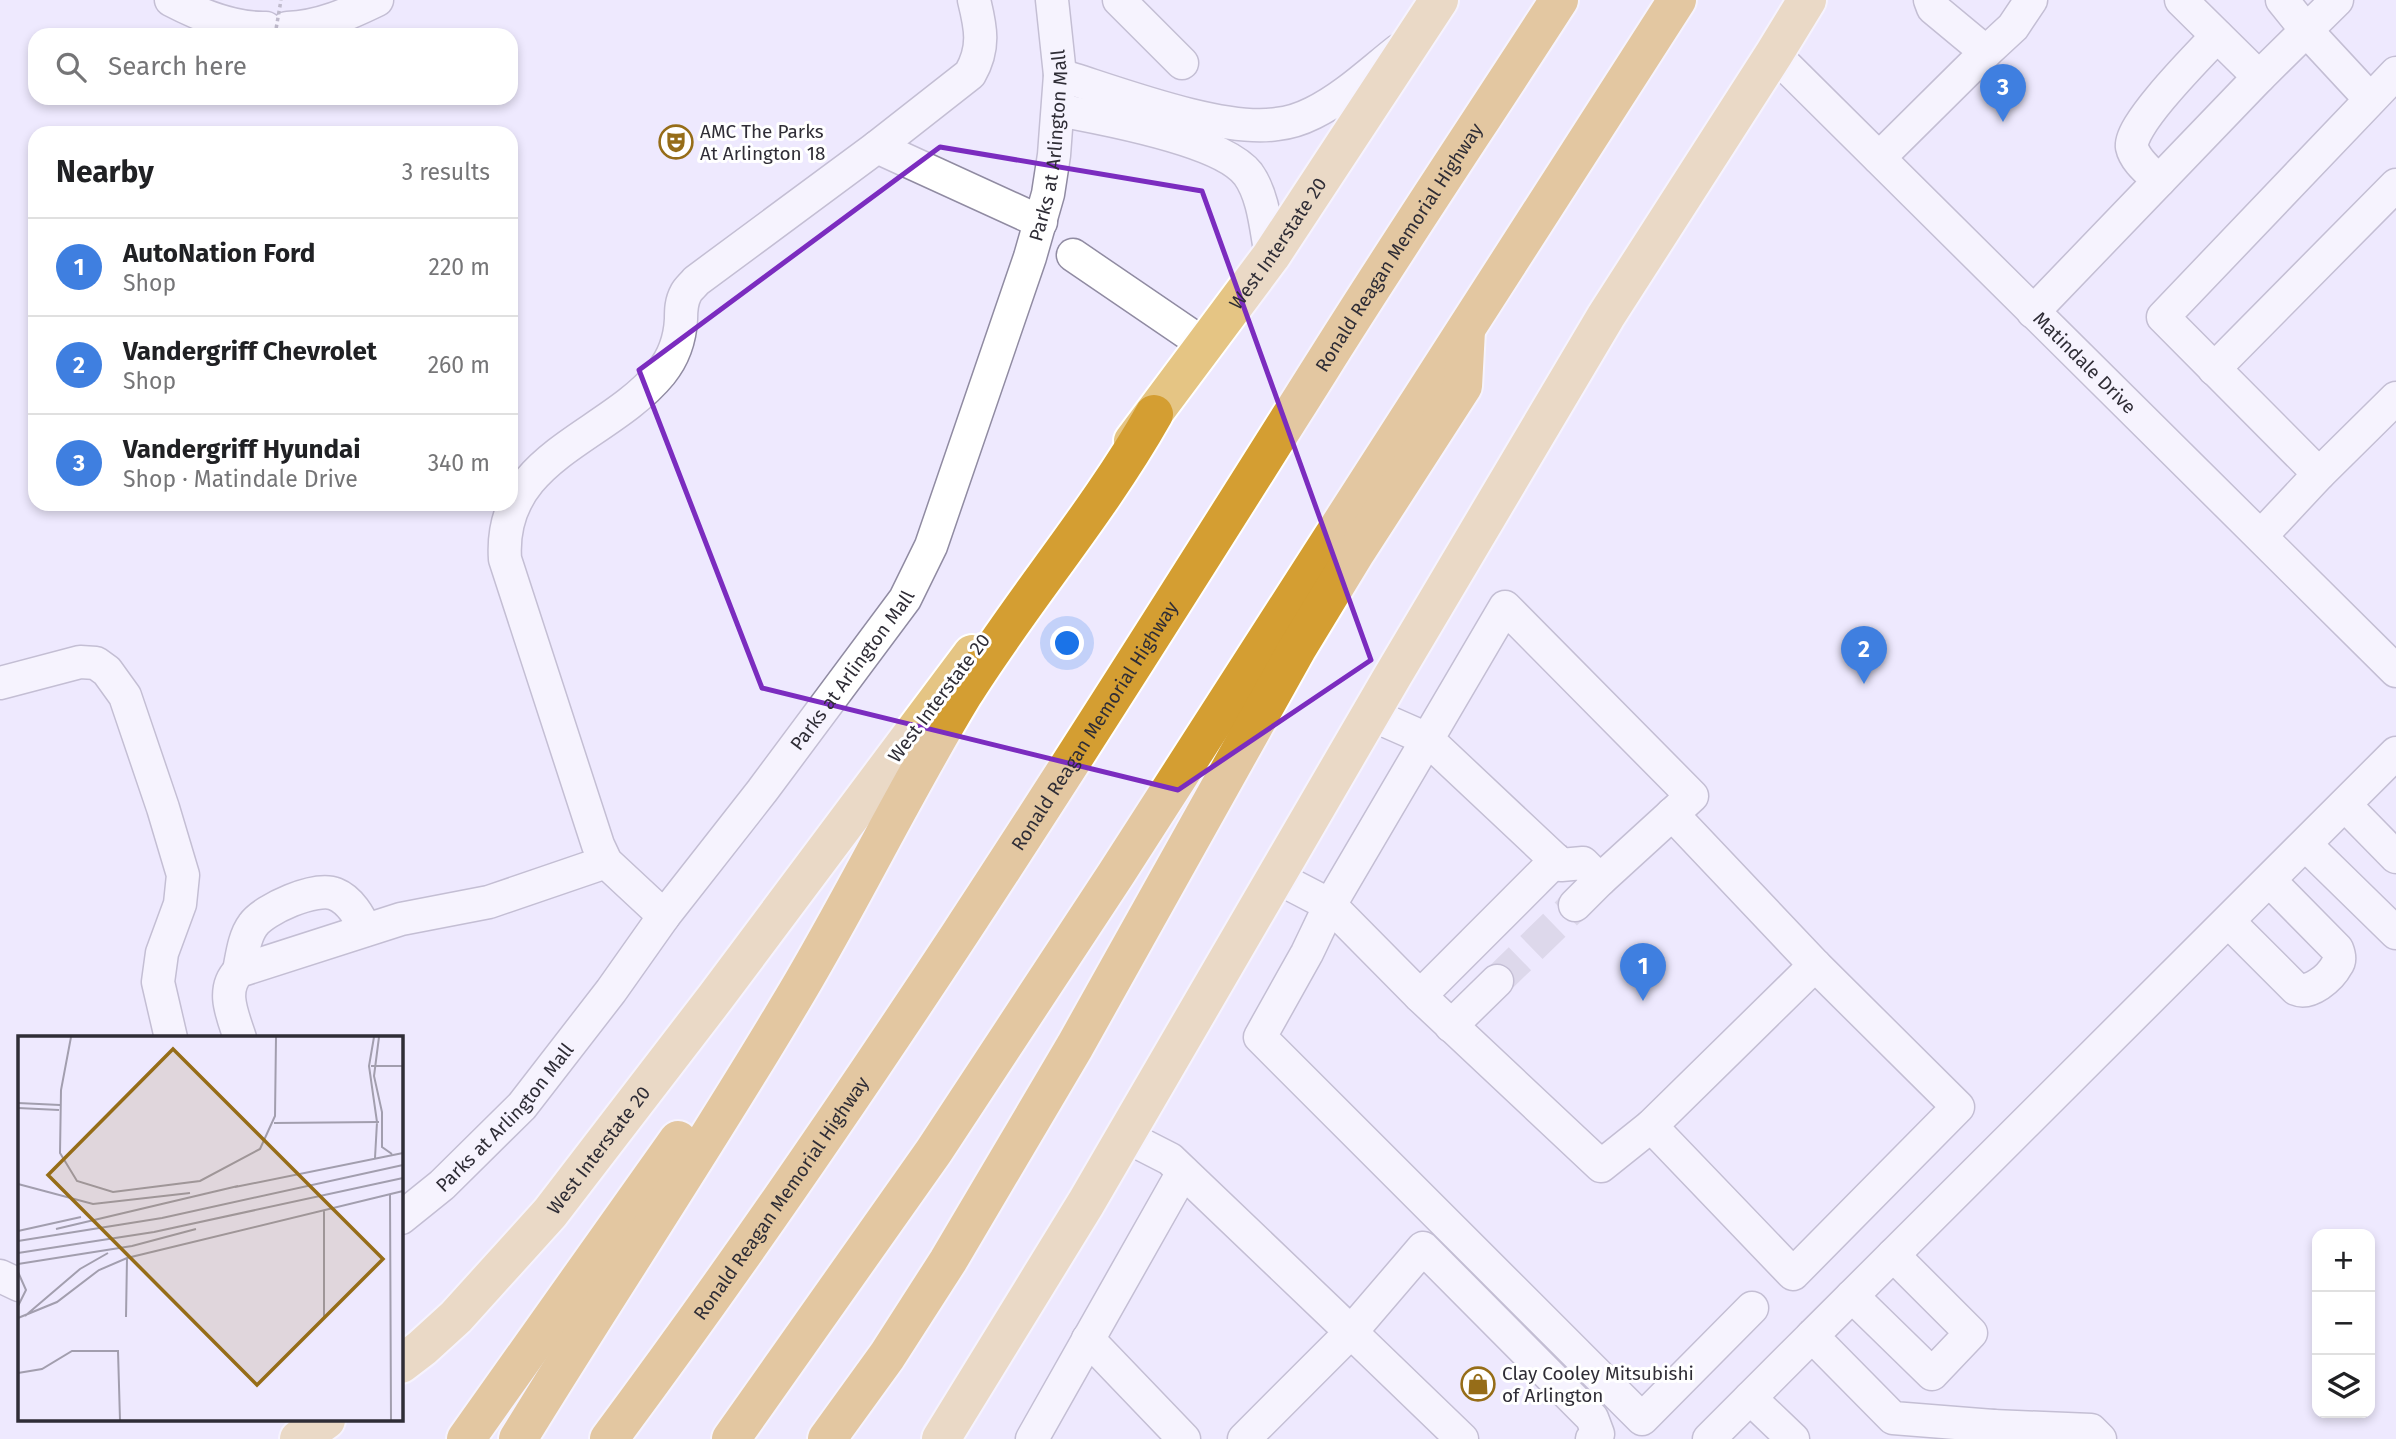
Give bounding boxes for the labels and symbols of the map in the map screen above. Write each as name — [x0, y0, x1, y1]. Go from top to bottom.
street label: Parks at Arlington Mall — [1024, 48, 1072, 244]
pin: 3 — [1980, 64, 2026, 122]
street label: Ronald Reagan Memorial Highway — [1310, 118, 1488, 376]
place label: AMC The Parks At Arlington 18 — [700, 120, 825, 165]
theatre icon: AMC The Parks At Arlington 18 — [657, 123, 695, 161]
street label: West Interstate 20 — [1224, 173, 1331, 314]
street label: Matindale Drive — [2029, 307, 2141, 418]
street label: Parks at Arlington Mall — [785, 586, 919, 755]
street label: Ronald Reagan Memorial Highway — [1006, 596, 1183, 855]
your location — [1050, 626, 1084, 660]
pin: 2 — [1841, 626, 1887, 684]
street label: West Interstate 20 — [883, 629, 995, 767]
pin: 1 — [1620, 943, 1666, 1001]
inset map — [18, 1036, 402, 1422]
street label: Parks at Arlington Mall — [431, 1038, 578, 1196]
street label: Ronald Reagan Memorial Highway — [688, 1071, 874, 1324]
street label: West Interstate 20 — [542, 1081, 655, 1219]
place label: Clay Cooley Mitsubishi of Arlington — [1502, 1362, 1694, 1407]
shop icon: Clay Cooley Mitsubishi of Arlington — [1459, 1365, 1497, 1403]

